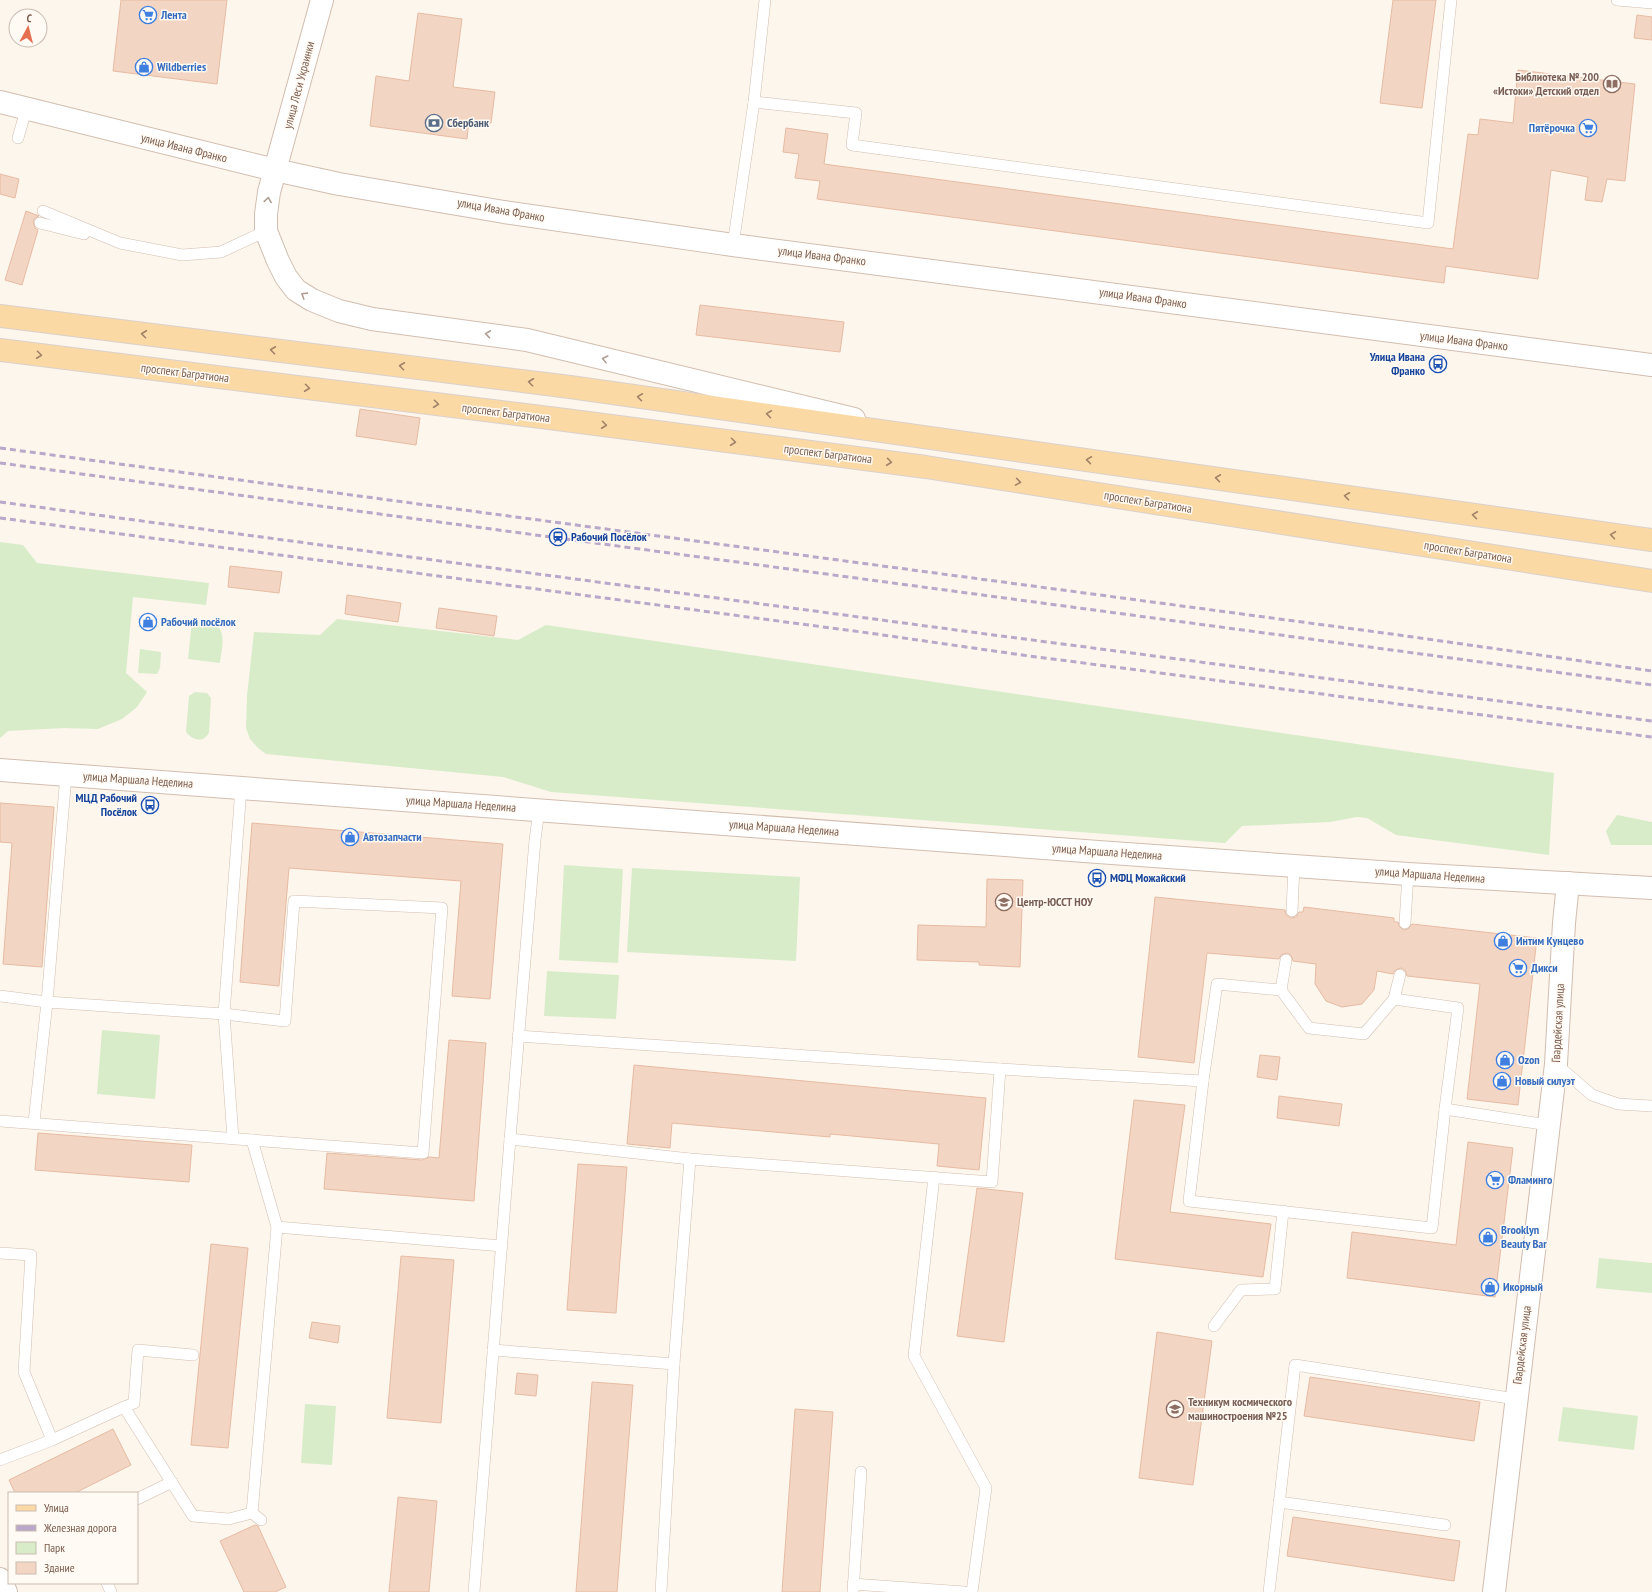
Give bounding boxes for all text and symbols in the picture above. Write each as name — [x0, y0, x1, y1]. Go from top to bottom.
supermarket icon: Лента — [138, 5, 158, 25]
place label: Лента — [160, 7, 187, 22]
north arrow — [8, 8, 48, 48]
text: С — [26, 11, 33, 25]
street label: улица Леси Украинки — [280, 40, 317, 130]
shop icon: Wildberries — [134, 57, 154, 77]
place label: Wildberries — [156, 59, 206, 74]
place label: Библиотека № 200 «Истоки» Детский отдел — [1493, 69, 1599, 98]
library icon: Библиотека № 200 «Истоки» Детский отдел — [1602, 74, 1622, 94]
bank icon: Сбербанк — [424, 113, 444, 133]
place label: Сбербанк — [447, 115, 489, 130]
supermarket icon: Пятёрочка — [1578, 118, 1598, 138]
place label: Пятёрочка — [1529, 120, 1575, 135]
street label: улица Ивана Франко — [139, 130, 229, 165]
street label: улица Ивана Франко — [456, 194, 546, 225]
one-way arrow — [263, 197, 272, 203]
street label: улица Ивана Франко — [777, 243, 867, 268]
street label: улица Ивана Франко — [1098, 284, 1188, 311]
one-way arrow — [301, 292, 308, 300]
street label: улица Ивана Франко — [1419, 328, 1509, 353]
one-way arrow — [141, 329, 147, 338]
one-way arrow — [485, 330, 491, 339]
one-way arrow — [270, 346, 276, 355]
place label: Улица Ивана Франко — [1369, 349, 1426, 378]
one-way arrow — [36, 350, 42, 359]
bus stop icon: Улица Ивана Франко — [1428, 354, 1448, 374]
one-way arrow — [602, 355, 609, 364]
street label: проспект Багратиона — [140, 360, 230, 385]
one-way arrow — [399, 362, 405, 371]
one-way arrow — [528, 378, 534, 387]
one-way arrow — [304, 383, 310, 392]
one-way arrow — [637, 393, 643, 402]
one-way arrow — [433, 399, 439, 408]
street label: проспект Багратиона — [461, 400, 551, 425]
one-way arrow — [766, 410, 772, 419]
one-way arrow — [601, 420, 607, 429]
one-way arrow — [730, 437, 736, 446]
street label: проспект Багратиона — [783, 441, 873, 466]
one-way arrow — [1086, 456, 1092, 465]
one-way arrow — [886, 458, 892, 467]
one-way arrow — [1215, 474, 1221, 483]
one-way arrow — [1015, 477, 1021, 486]
street label: проспект Багратиона — [1103, 487, 1193, 516]
one-way arrow — [1344, 492, 1350, 501]
one-way arrow — [1472, 511, 1479, 520]
station icon: Рабочий Посёлок — [548, 527, 568, 547]
place label: Рабочий Посёлок — [571, 529, 647, 544]
one-way arrow — [1610, 531, 1616, 540]
street label: проспект Багратиона — [1423, 537, 1513, 566]
shop icon: Рабочий посёлок — [138, 612, 158, 632]
place label: Рабочий посёлок — [161, 614, 236, 629]
street label: улица Маршала Неделина — [82, 768, 194, 791]
place label: МЦД Рабочий Посёлок — [76, 790, 137, 819]
street label: улица Маршала Неделина — [405, 792, 517, 815]
bus stop icon: МЦД Рабочий Посёлок — [140, 795, 160, 815]
street label: улица Маршала Неделина — [728, 816, 840, 839]
shop icon: Автозапчасти — [340, 827, 360, 847]
place label: Автозапчасти — [362, 829, 422, 844]
street label: улица Маршала Неделина — [1051, 840, 1163, 863]
street label: улица Маршала Неделина — [1374, 863, 1486, 886]
bus stop icon: МФЦ Можайский — [1087, 868, 1107, 888]
place label: МФЦ Можайский — [1110, 870, 1186, 885]
school or university icon: Центр-ЮССТ НОУ — [994, 892, 1014, 912]
place label: Центр-ЮССТ НОУ — [1017, 894, 1093, 909]
shop icon: Интим Кунцево — [1493, 931, 1513, 951]
place label: Интим Кунцево — [1516, 933, 1584, 948]
supermarket icon: Дикси — [1508, 958, 1528, 978]
place label: Дикси — [1531, 960, 1558, 975]
street label: Гвардейская улица — [1548, 983, 1567, 1063]
shop icon: Ozon — [1495, 1050, 1515, 1070]
place label: Ozon — [1518, 1052, 1540, 1067]
shop icon: Новый силуэт — [1492, 1071, 1512, 1091]
place label: Новый силуэт — [1515, 1073, 1576, 1088]
supermarket icon: Фламинго — [1485, 1170, 1505, 1190]
place label: Фламинго — [1508, 1172, 1553, 1187]
place label: Brooklyn Beauty Bar — [1501, 1222, 1547, 1251]
shop icon: Brooklyn Beauty Bar — [1478, 1227, 1498, 1247]
shop icon: Икорный — [1480, 1277, 1500, 1297]
place label: Икорный — [1503, 1279, 1543, 1294]
street label: Гвардейская улица — [1509, 1305, 1534, 1385]
place label: Техникум космического машиностроения №25 — [1188, 1394, 1293, 1423]
school or university icon: Техникум космического машиностроения №25 — [1165, 1399, 1185, 1419]
legend — [8, 1492, 138, 1584]
text: Улица — [44, 1500, 69, 1515]
text: Железная дорога — [43, 1520, 117, 1535]
text: Парк — [44, 1540, 65, 1555]
text: Здание — [44, 1560, 75, 1575]

